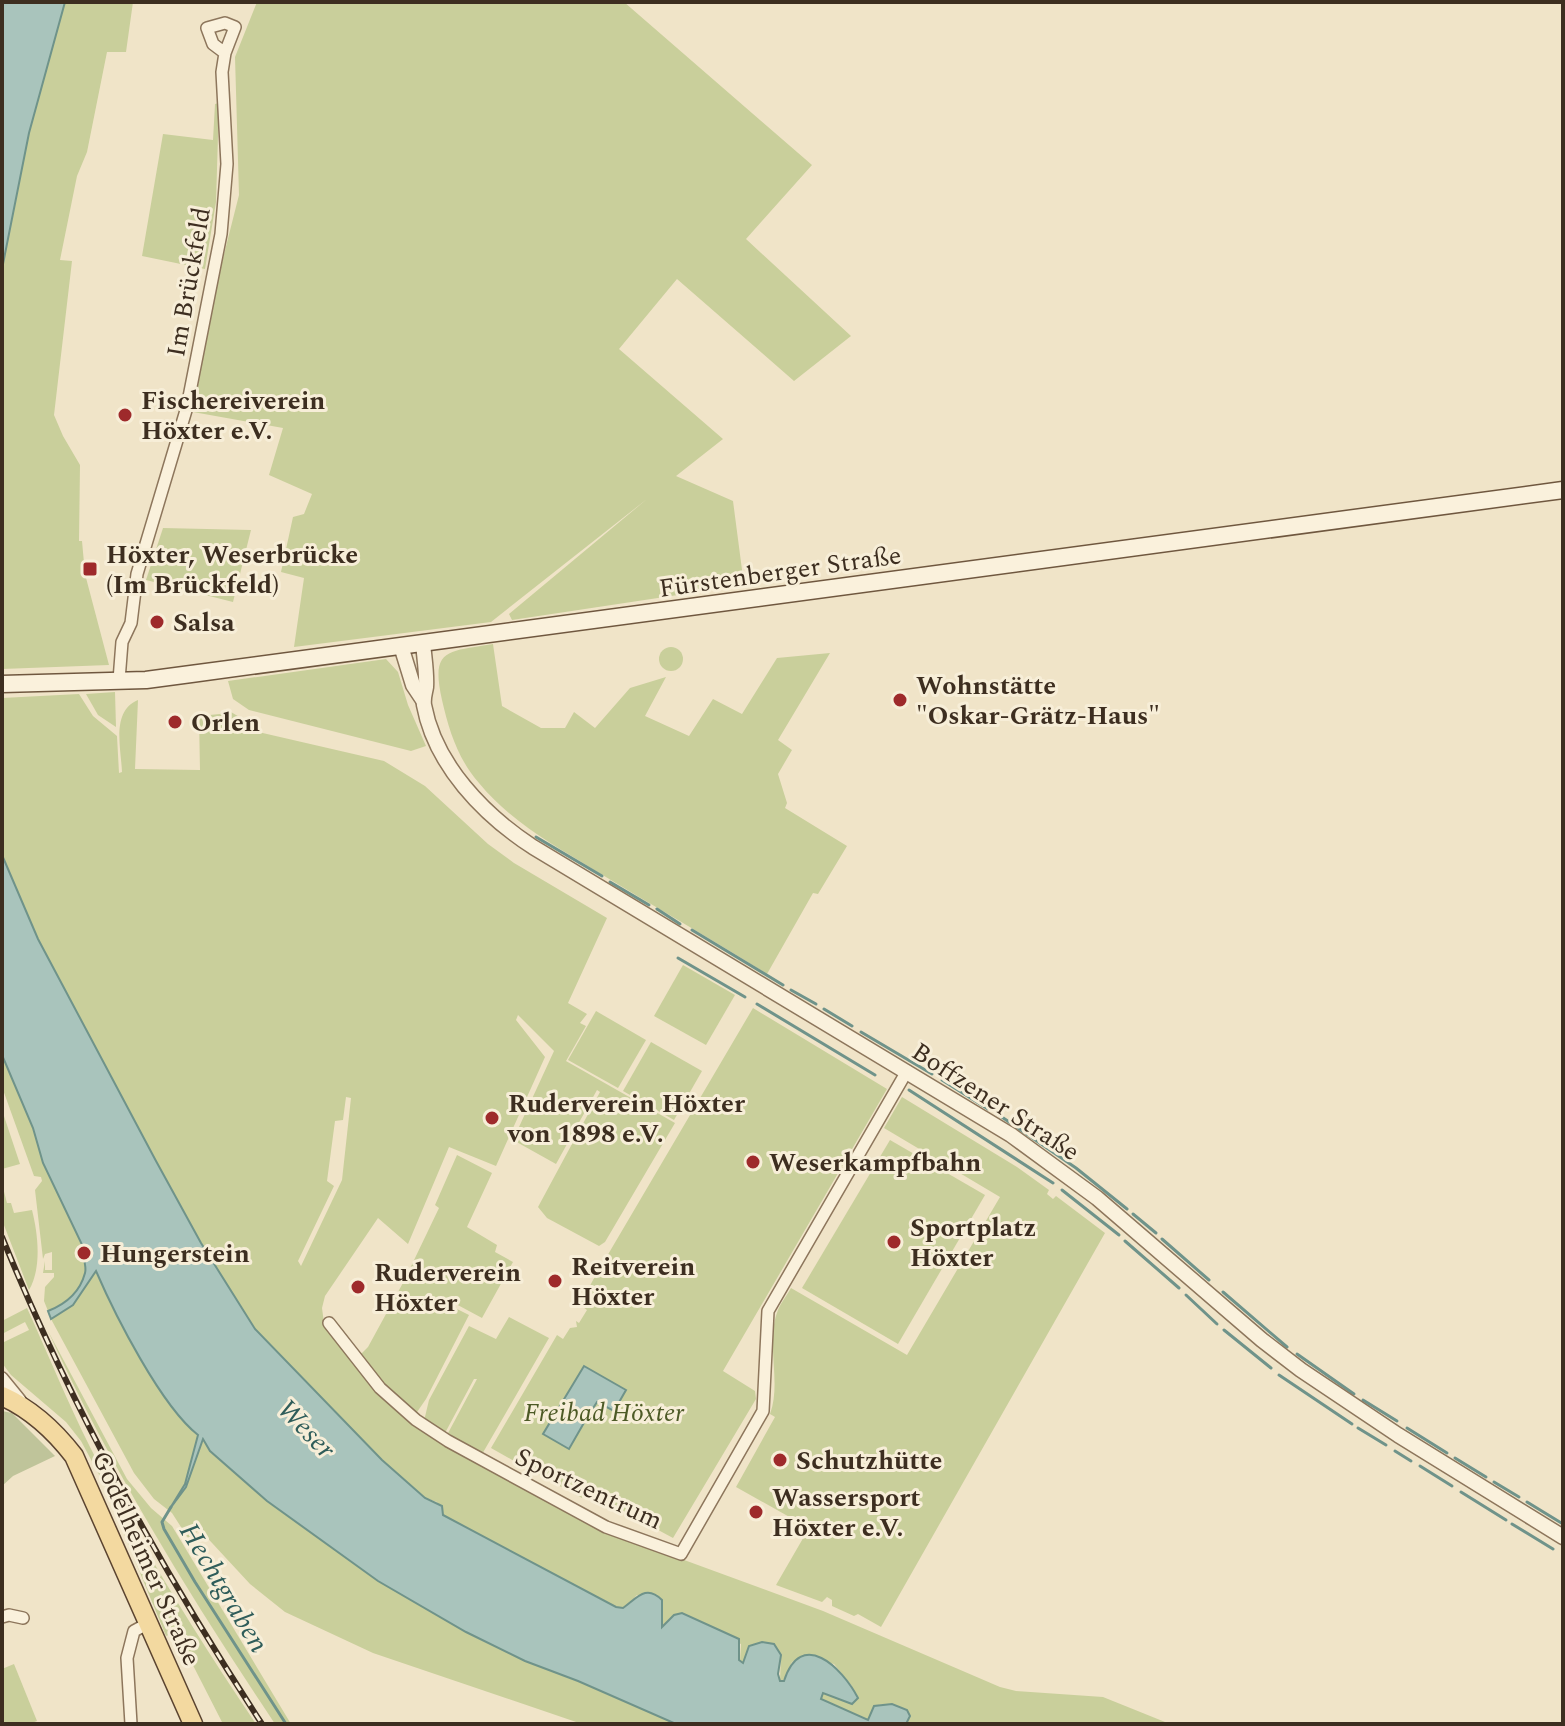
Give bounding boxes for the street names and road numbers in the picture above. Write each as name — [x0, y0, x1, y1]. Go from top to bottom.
street label: Im Brückfeld — [156, 204, 222, 360]
street label: Fürstenberger Straße — [656, 535, 904, 609]
street label: Boffzener Straße — [903, 1032, 1088, 1171]
street label: Sportzentrum — [508, 1437, 669, 1541]
street label: Godelheimer Straße — [81, 1444, 211, 1672]

